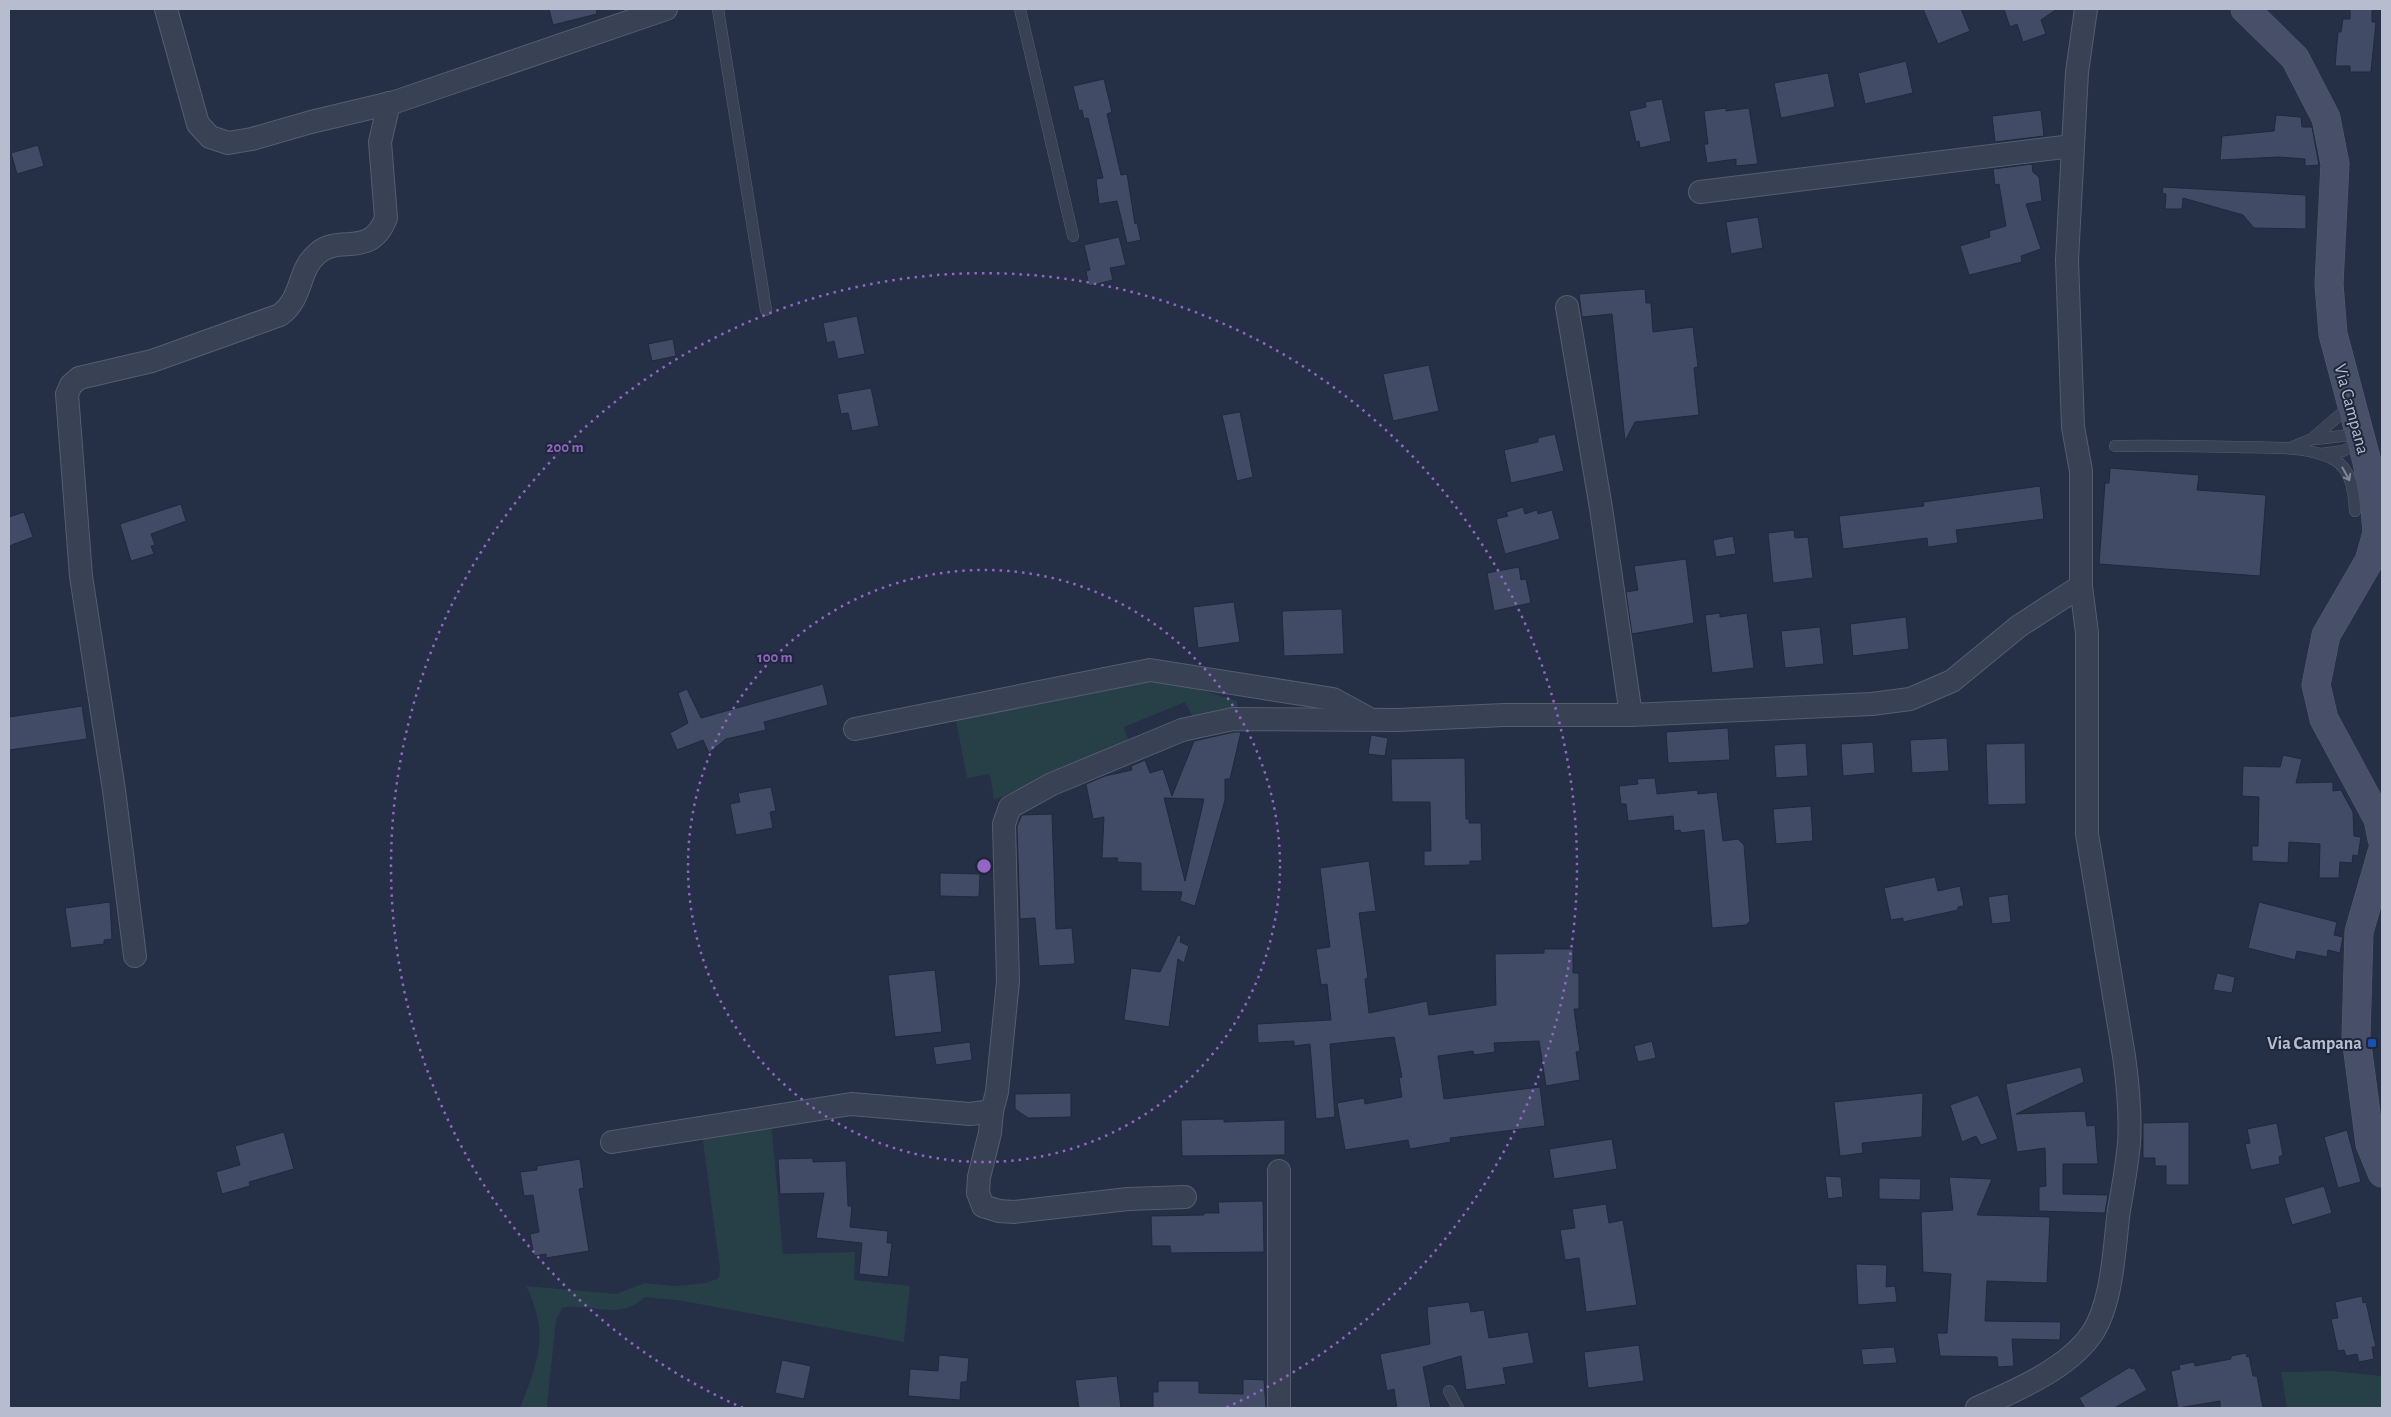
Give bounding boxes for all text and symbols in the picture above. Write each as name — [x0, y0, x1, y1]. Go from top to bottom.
street label: Via Campana — [2330, 362, 2372, 456]
text: 200 m — [546, 440, 584, 455]
one-way arrow — [2341, 467, 2351, 482]
text: 100 m — [757, 650, 793, 665]
centre of rings — [975, 857, 993, 875]
place label: Via Campana — [2267, 1035, 2362, 1053]
marker: Via Campana — [2366, 1037, 2378, 1049]

